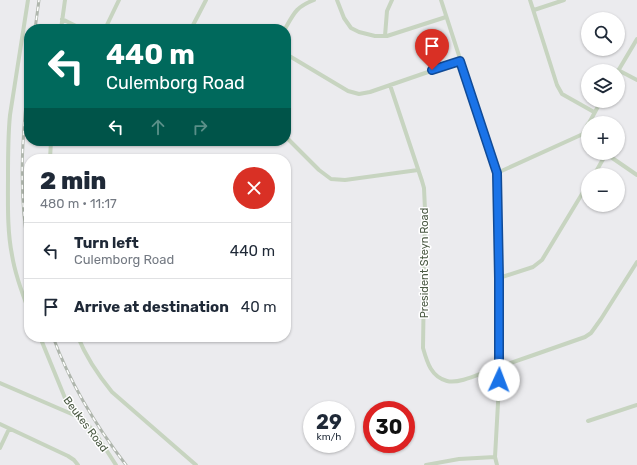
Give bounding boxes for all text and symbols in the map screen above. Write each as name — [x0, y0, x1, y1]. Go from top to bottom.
map controls — [581, 12, 625, 212]
button: search — [581, 12, 625, 56]
pin — [415, 29, 449, 70]
icon: arrive — [421, 35, 443, 57]
text: 440 m — [106, 38, 195, 71]
icon: left — [40, 40, 92, 92]
button: layers — [581, 64, 625, 108]
text: Culemborg Road — [106, 72, 245, 94]
icon: left — [105, 116, 127, 138]
icon: ahead — [147, 116, 169, 138]
icon: right — [189, 116, 211, 138]
button: + — [581, 116, 625, 160]
text: 2 min — [40, 167, 106, 195]
button: close — [233, 167, 275, 209]
button: − — [581, 168, 625, 212]
text: 480 m · 11:17 — [40, 196, 117, 211]
street label: President Steyn Road — [418, 208, 431, 318]
text: Turn left — [74, 234, 139, 252]
icon: left — [40, 240, 62, 262]
text: 440 m — [230, 242, 275, 260]
text: Culemborg Road — [74, 252, 174, 267]
icon: arrive — [40, 296, 62, 318]
text: Arrive at destination — [74, 298, 229, 316]
text: 40 m — [241, 298, 277, 316]
position arrow — [478, 359, 520, 401]
street label: Beukes Road — [61, 394, 111, 455]
speed limit sign: 30 — [363, 401, 415, 453]
text: 29 — [316, 410, 342, 434]
text: km/h — [317, 431, 341, 443]

